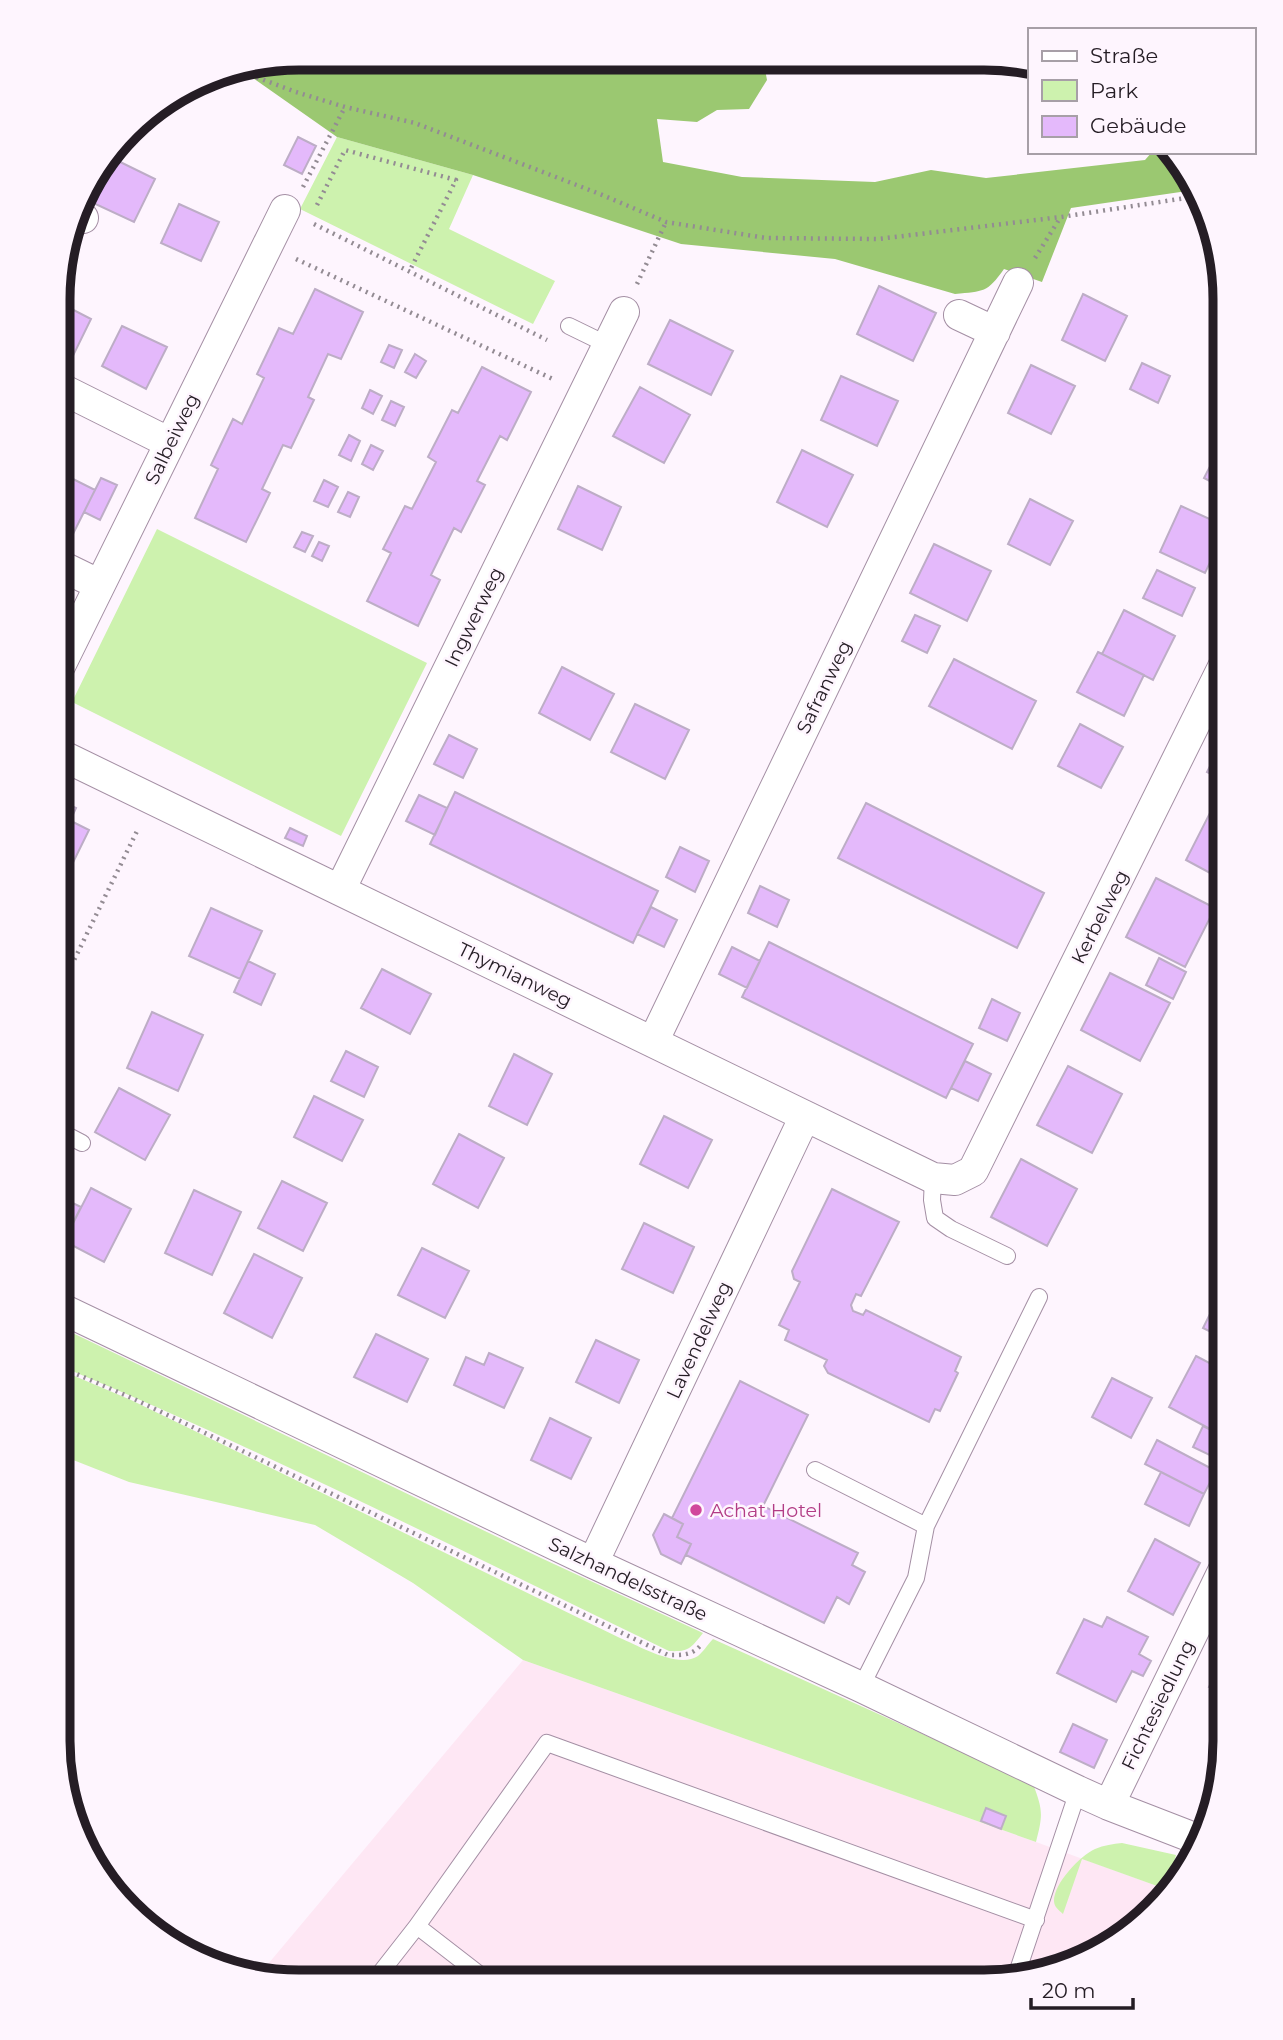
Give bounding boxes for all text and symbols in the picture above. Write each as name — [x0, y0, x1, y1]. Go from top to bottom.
legend — [1028, 28, 1255, 154]
text: Straße — [1090, 43, 1158, 68]
text: Park — [1090, 78, 1138, 103]
text: Gebäude — [1090, 113, 1187, 138]
street label: Salbeiweg — [140, 390, 204, 488]
street label: Ingwerweg — [440, 563, 508, 671]
street label: Safranweg — [792, 637, 856, 737]
street label: Kerbelweg — [1067, 866, 1133, 968]
street label: Thymianweg — [454, 938, 576, 1012]
street label: Lavendelweg — [662, 1278, 736, 1402]
place label: Achat Hotel — [710, 1499, 822, 1522]
marker: Achat Hotel — [688, 1502, 704, 1518]
street label: Salzhandelsstraße — [545, 1532, 711, 1626]
street label: Fichtesiedlung — [1117, 1636, 1199, 1774]
scale bar — [1031, 1966, 1132, 2010]
text: 20 m — [1042, 1978, 1096, 2003]

